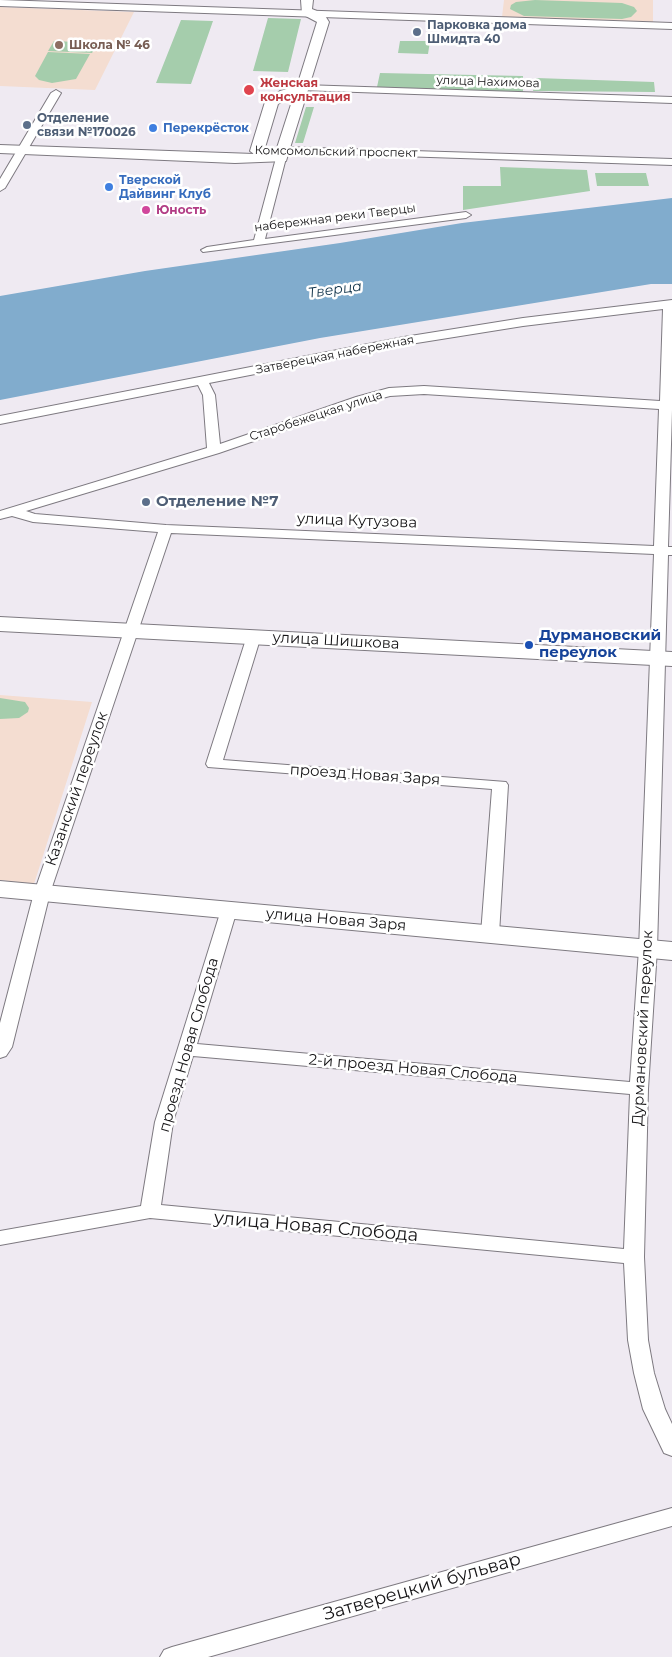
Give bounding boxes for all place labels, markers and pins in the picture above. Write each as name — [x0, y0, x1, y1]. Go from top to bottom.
place label: Парковка дома Шмидта 40 — [427, 18, 527, 46]
marker: Парковка дома Шмидта 40 — [411, 26, 423, 38]
place label: Школа № 46 — [69, 38, 150, 52]
marker: Школа № 46 — [53, 39, 65, 51]
place label: Женская консультация — [260, 76, 350, 104]
marker: Женская консультация — [242, 83, 256, 97]
place label: Отделение связи №170026 — [37, 111, 136, 139]
marker: Отделение связи №170026 — [21, 119, 33, 131]
place label: Перекрёсток — [163, 121, 249, 135]
marker: Перекрёсток — [147, 122, 159, 134]
place label: Тверской Дайвинг Клуб — [119, 173, 211, 201]
marker: Тверской Дайвинг Клуб — [103, 181, 115, 193]
place label: Юность — [156, 203, 206, 217]
marker: Юность — [140, 204, 152, 216]
place label: Отделение №7 — [156, 493, 279, 511]
marker: Отделение №7 — [140, 496, 152, 508]
place label: Дурмановский переулок — [539, 627, 661, 662]
marker: Дурмановский переулок — [523, 639, 535, 651]

